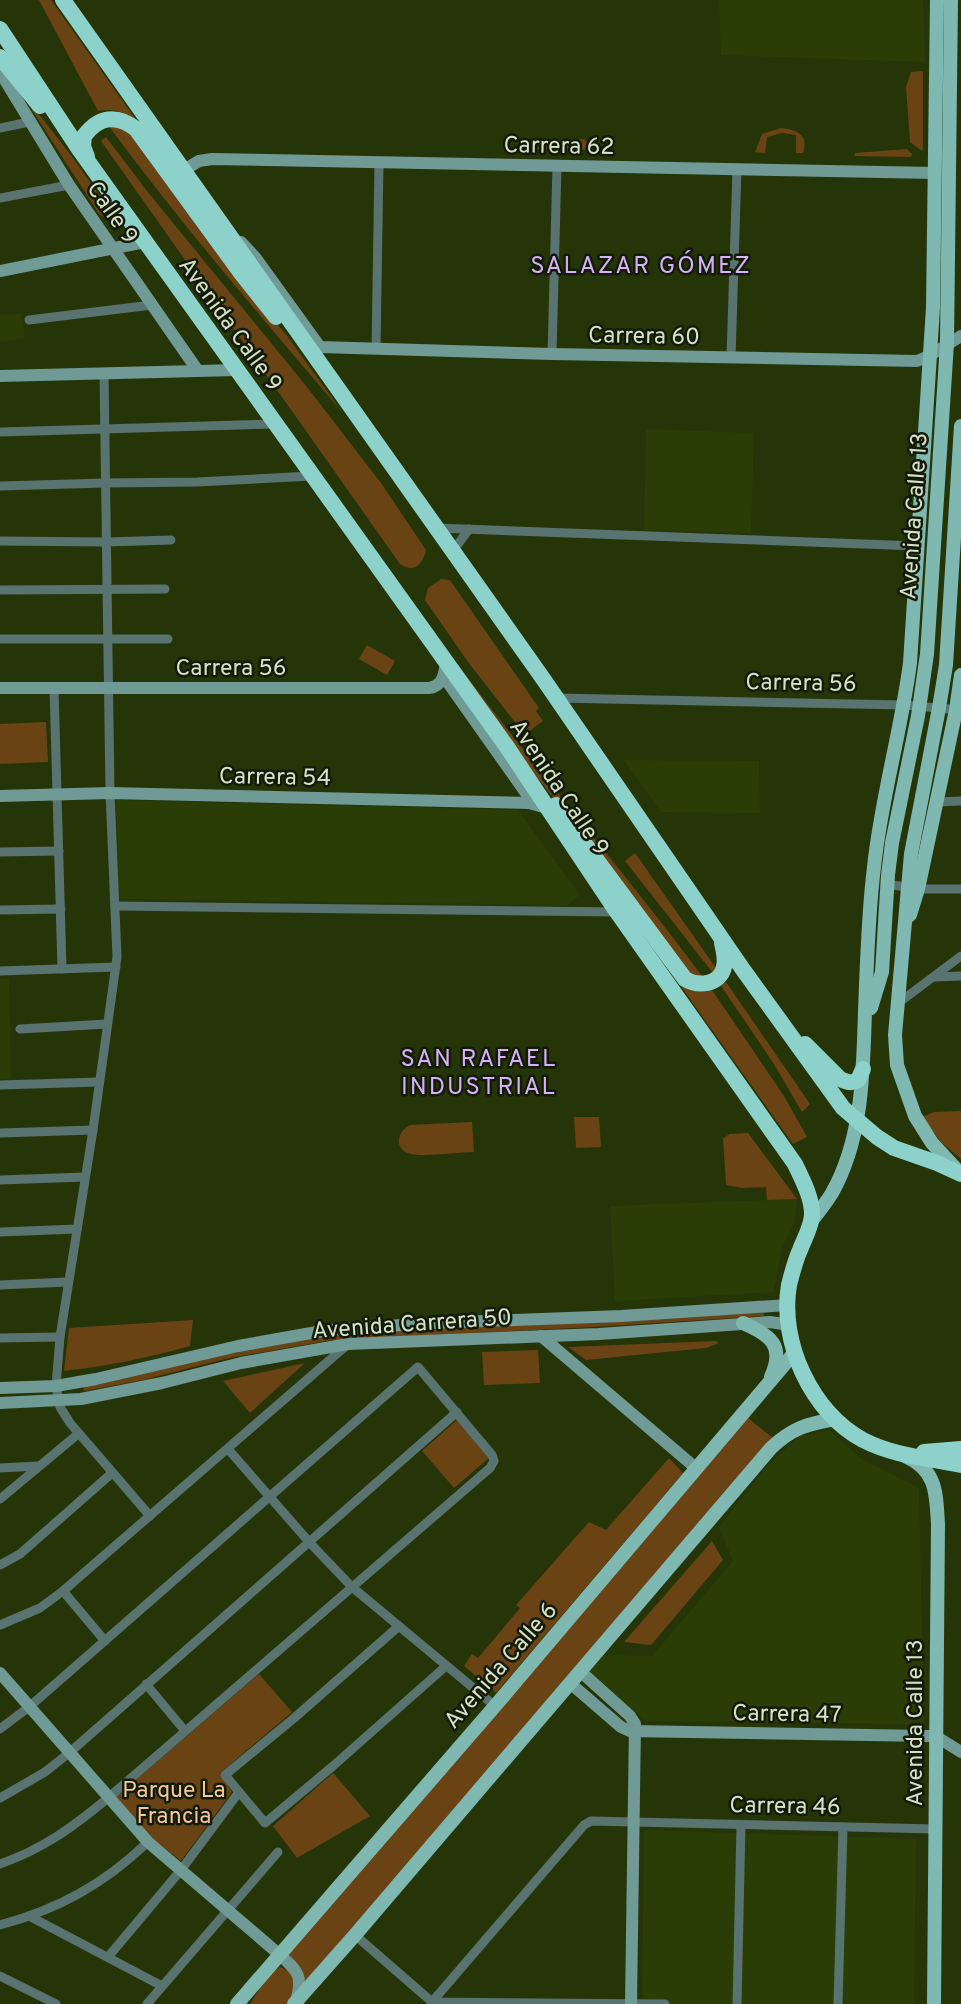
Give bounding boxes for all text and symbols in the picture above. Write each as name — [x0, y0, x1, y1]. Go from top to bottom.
street label: Carrera 62 — [503, 132, 615, 163]
street label: Calle 9 — [79, 176, 143, 251]
district label: SALAZAR GÓMEZ — [530, 250, 752, 282]
street label: Avenida Calle 9 — [171, 253, 287, 398]
street label: Carrera 60 — [588, 322, 700, 353]
street label: Avenida Calle 13 — [895, 432, 936, 601]
street label: Carrera 56 — [175, 655, 287, 684]
street label: Carrera 56 — [745, 669, 857, 700]
street label: Avenida Calle 9 — [502, 715, 614, 862]
street label: Carrera 54 — [219, 763, 331, 794]
district label: SAN RAFAEL INDUSTRIAL — [401, 1045, 557, 1103]
street label: Avenida Carrera 50 — [311, 1304, 513, 1347]
street label: Avenida Calle 6 — [439, 1597, 565, 1736]
street label: Avenida Calle 13 — [902, 1639, 931, 1807]
street label: Carrera 47 — [732, 1700, 842, 1731]
park label: Parque La Francia — [122, 1777, 226, 1832]
street label: Carrera 46 — [729, 1792, 841, 1823]

